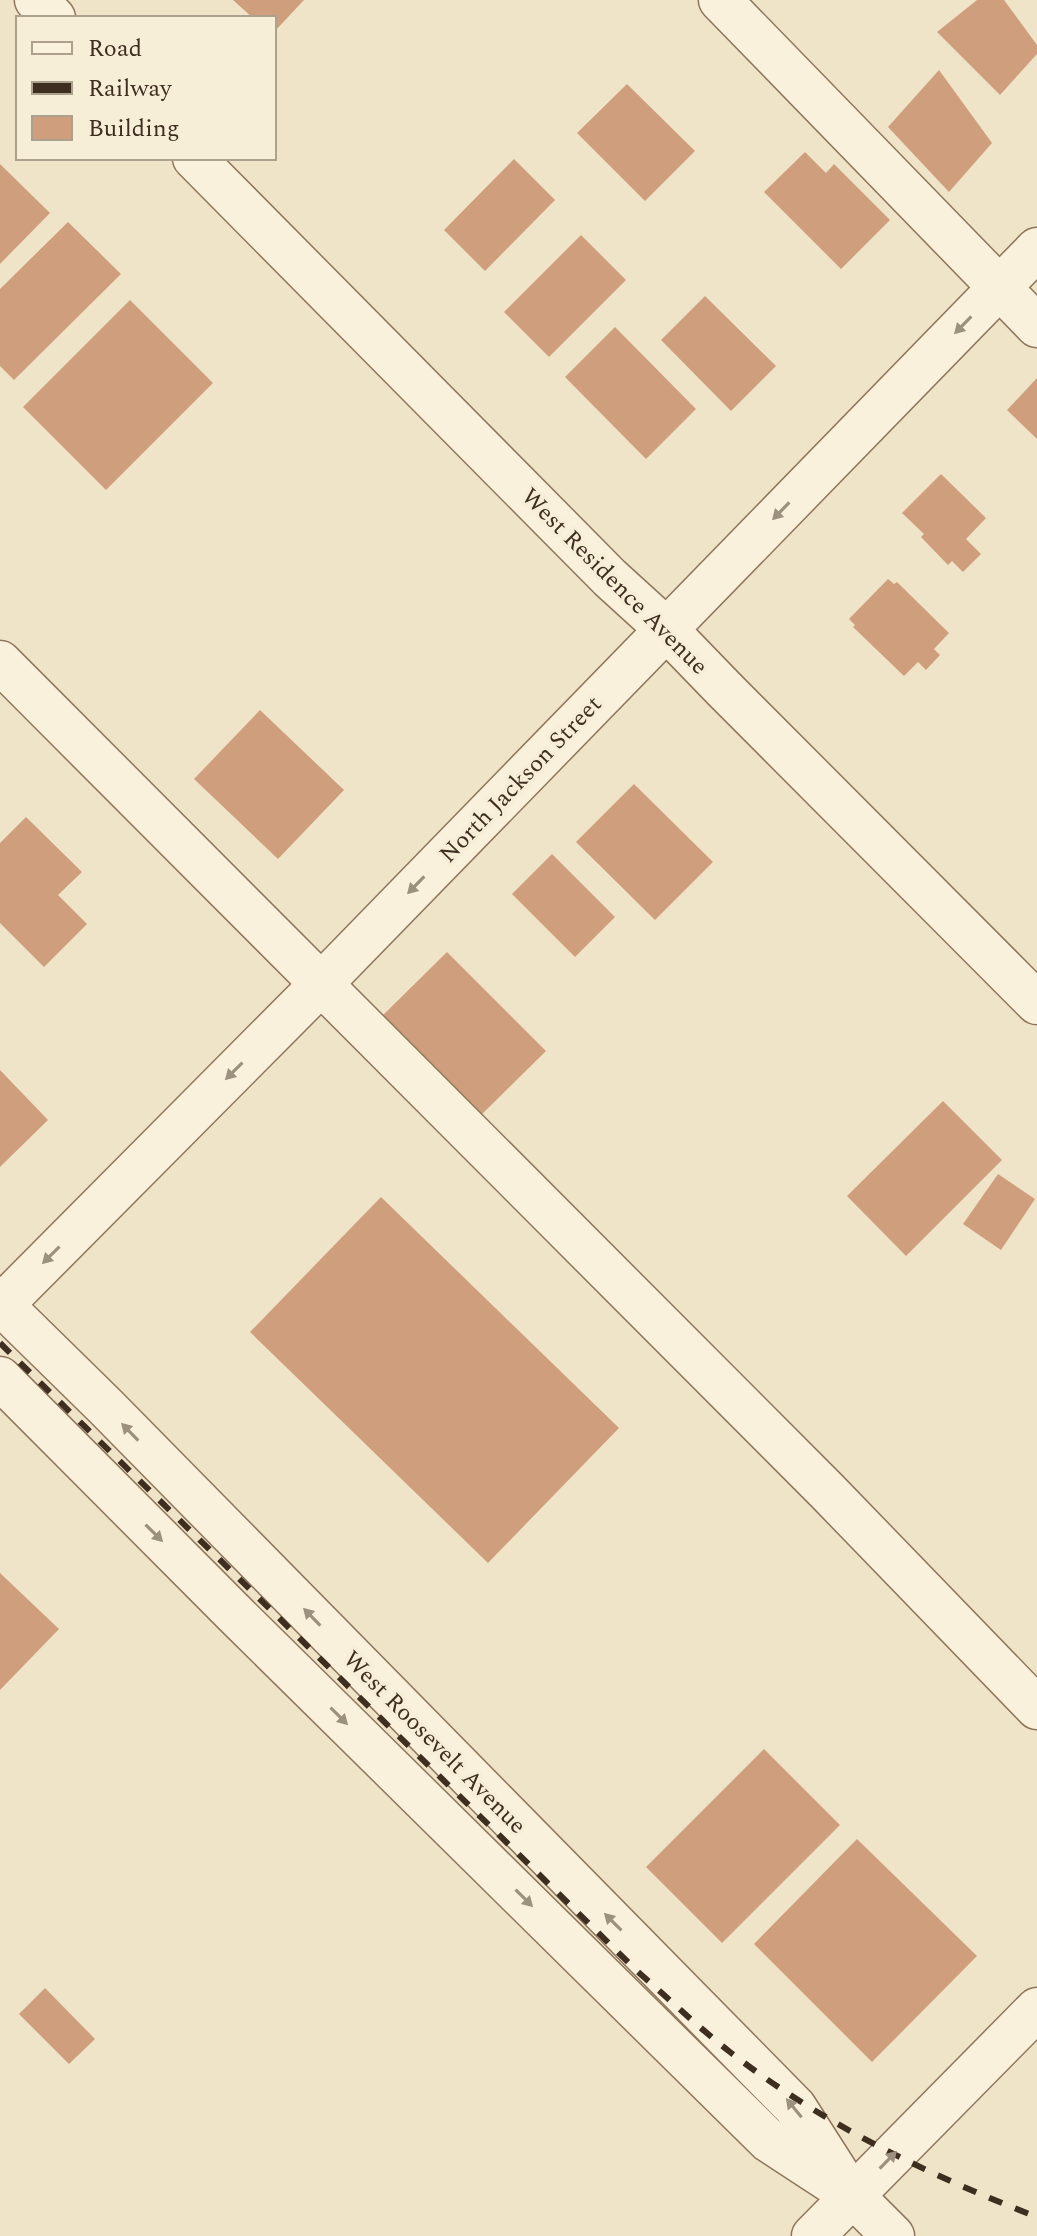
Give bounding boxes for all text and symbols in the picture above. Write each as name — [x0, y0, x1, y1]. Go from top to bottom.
legend — [16, 16, 276, 160]
text: Road — [88, 31, 142, 67]
text: Railway — [88, 71, 173, 107]
text: Building — [88, 111, 180, 147]
one-way arrow — [954, 315, 973, 334]
street label: West Residence Avenue — [512, 480, 716, 684]
one-way arrow — [772, 501, 791, 520]
street label: North Jackson Street — [431, 688, 610, 872]
one-way arrow — [408, 875, 426, 894]
one-way arrow — [225, 1061, 244, 1080]
one-way arrow — [42, 1245, 61, 1264]
one-way arrow — [121, 1423, 140, 1442]
one-way arrow — [144, 1523, 163, 1542]
one-way arrow — [304, 1608, 322, 1627]
street label: West Roosevelt Avenue — [334, 1643, 534, 1843]
one-way arrow — [329, 1706, 348, 1725]
one-way arrow — [514, 1888, 533, 1907]
one-way arrow — [604, 1913, 622, 1932]
one-way arrow — [787, 2098, 803, 2118]
one-way arrow — [878, 2151, 897, 2170]

